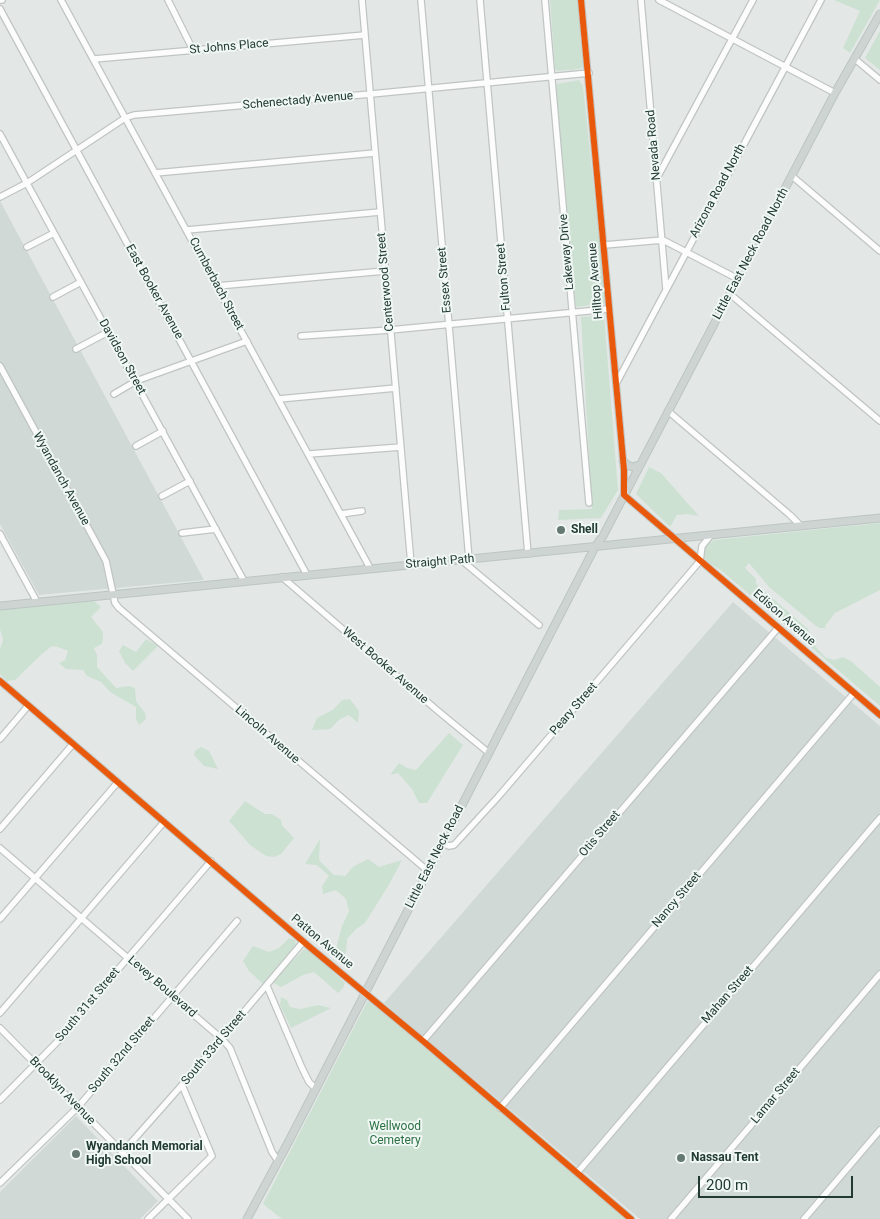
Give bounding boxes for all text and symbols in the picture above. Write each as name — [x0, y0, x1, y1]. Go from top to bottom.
street label: St Johns Place — [189, 36, 269, 58]
street label: Schenectady Avenue — [242, 89, 354, 113]
street label: Nevada Road — [644, 109, 664, 181]
street label: Arizona Road North — [687, 142, 749, 240]
street label: Little East Neck Road North — [710, 186, 792, 322]
street label: Lakeway Drive — [556, 213, 578, 291]
street label: Centerwood Street — [374, 232, 398, 332]
street label: Cumberbach Street — [185, 235, 247, 333]
street label: East Booker Avenue — [122, 242, 186, 342]
street label: Hilltop Avenue — [585, 242, 607, 320]
street label: Fulton Street — [494, 243, 514, 311]
street label: Essex Street — [435, 246, 455, 314]
street label: Davidson Street — [95, 317, 149, 397]
street label: Wyandanch Avenue — [29, 430, 93, 528]
place label: Shell — [571, 523, 598, 537]
marker: Shell — [555, 524, 567, 536]
street label: Straight Path — [405, 552, 475, 572]
street label: Edison Avenue — [750, 587, 818, 649]
street label: West Booker Avenue — [339, 625, 431, 707]
street label: Peary Street — [547, 680, 601, 738]
street label: Lincoln Avenue — [232, 703, 302, 767]
street label: Little East Neck Road — [403, 803, 467, 911]
street label: Otis Street — [577, 808, 623, 860]
street label: Nancy Street — [650, 869, 704, 931]
street label: Patton Avenue — [288, 912, 356, 972]
street label: Levey Boulevard — [125, 953, 199, 1021]
street label: Mahan Street — [699, 963, 757, 1027]
street label: South 31st Street — [53, 965, 123, 1045]
street label: South 33rd Street — [179, 1008, 249, 1088]
street label: South 32nd Street — [86, 1014, 158, 1096]
street label: Brooklyn Avenue — [26, 1054, 98, 1128]
street label: Lamar Street — [748, 1065, 804, 1127]
park label: Wellwood Cemetery — [369, 1120, 421, 1148]
place label: Wyandanch Memorial High School — [86, 1140, 203, 1168]
marker: Wyandanch Memorial High School — [70, 1148, 82, 1160]
place label: Nassau Tent — [691, 1151, 759, 1165]
marker: Nassau Tent — [675, 1152, 687, 1164]
scale bar — [700, 1166, 855, 1198]
text: 200 m — [706, 1176, 748, 1194]

